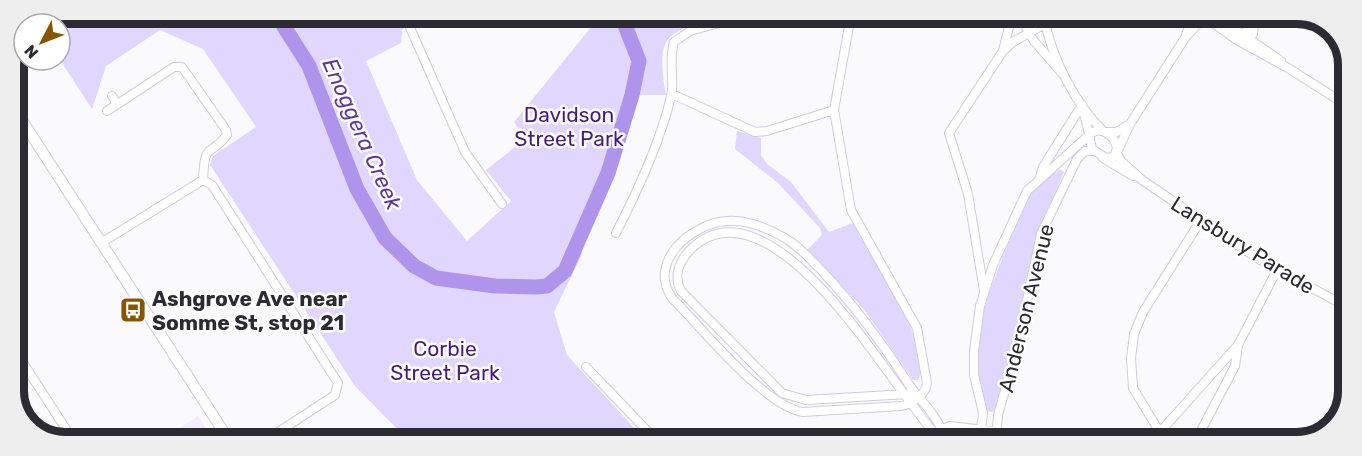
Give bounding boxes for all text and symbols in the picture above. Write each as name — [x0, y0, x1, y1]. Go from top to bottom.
north arrow — [12, 12, 72, 72]
text: N — [20, 41, 42, 62]
water label: Enoggera Creek — [316, 54, 408, 215]
park label: Davidson Street Park — [514, 102, 624, 151]
street label: Lansbury Parade — [1167, 191, 1319, 299]
street label: Anderson Avenue — [993, 221, 1059, 395]
place label: Ashgrove Ave near Somme St, stop 21 — [152, 286, 348, 335]
bus stop icon: Ashgrove Ave near Somme St, stop 21 — [118, 295, 148, 325]
park label: Corbie Street Park — [390, 336, 500, 385]

